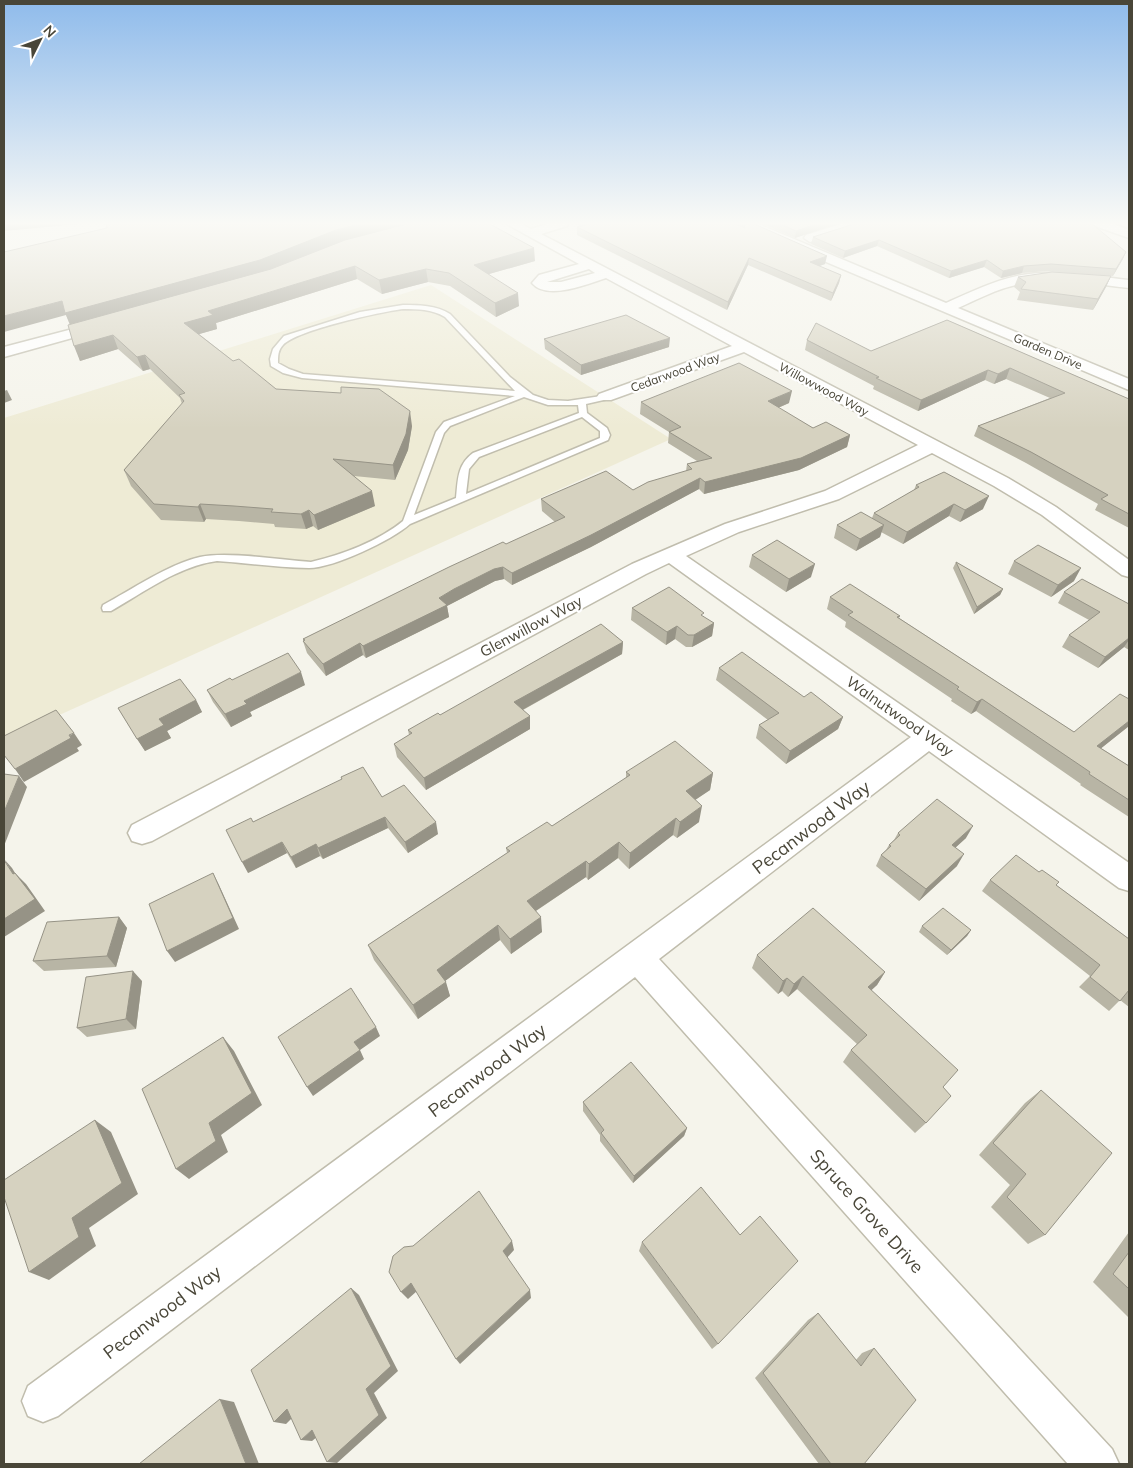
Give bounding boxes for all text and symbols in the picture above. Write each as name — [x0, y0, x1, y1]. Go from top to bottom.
north arrow — [15, 15, 65, 65]
text: N — [39, 21, 60, 41]
street label: Garden Drive — [1011, 330, 1085, 372]
street label: Cedarwood Way — [628, 349, 722, 395]
street label: Willowwood Way — [776, 359, 872, 419]
street label: Glenwillow Way — [477, 591, 585, 661]
street label: Walnutwood Way — [843, 672, 957, 760]
street label: Pecanwood Way — [747, 775, 875, 879]
street label: Pecanwood Way — [423, 1018, 551, 1122]
street label: Spruce Grove Drive — [805, 1144, 929, 1278]
street label: Pecanwood Way — [98, 1260, 226, 1364]

